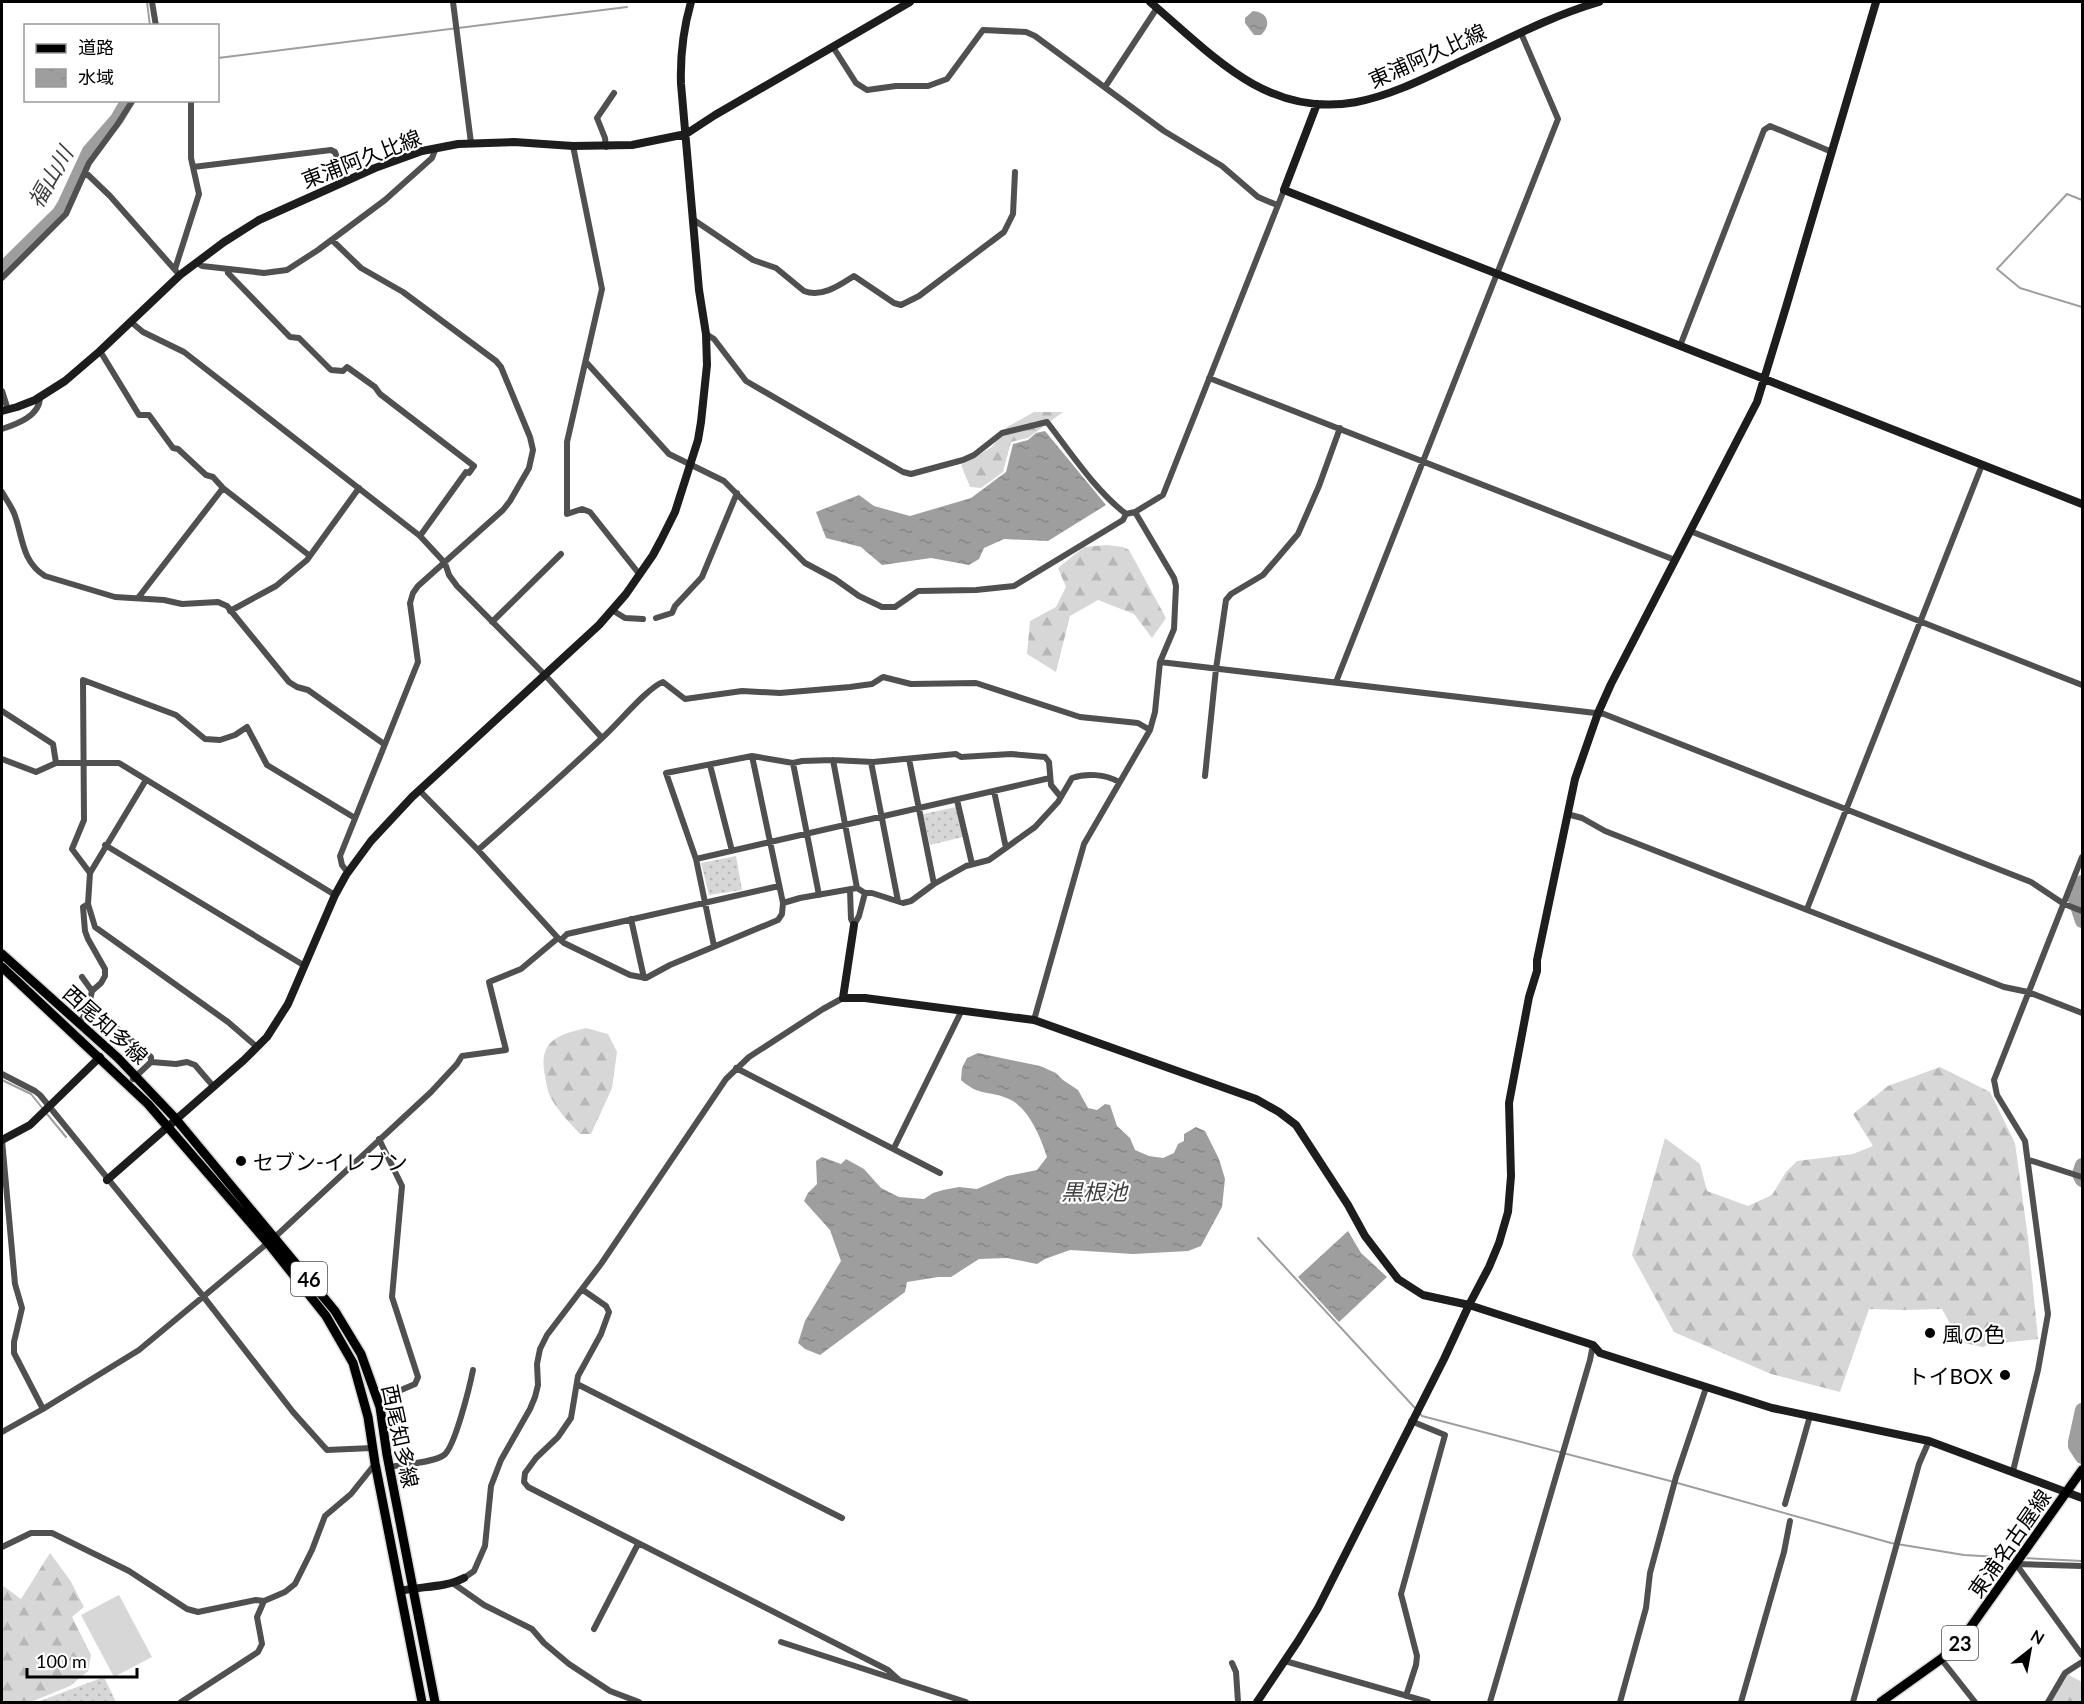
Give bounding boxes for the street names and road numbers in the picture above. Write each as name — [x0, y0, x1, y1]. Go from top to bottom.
street label: 東浦阿久比線 — [1364, 18, 1490, 92]
street label: 東浦阿久比線 — [298, 124, 424, 192]
street label: 西尾知多線 — [59, 980, 153, 1068]
road number: 46 — [291, 1262, 327, 1296]
street label: 西尾知多線 — [378, 1382, 424, 1490]
street label: 東浦名古屋線 — [1963, 1484, 2055, 1602]
road number: 23 — [1942, 1626, 1978, 1660]

